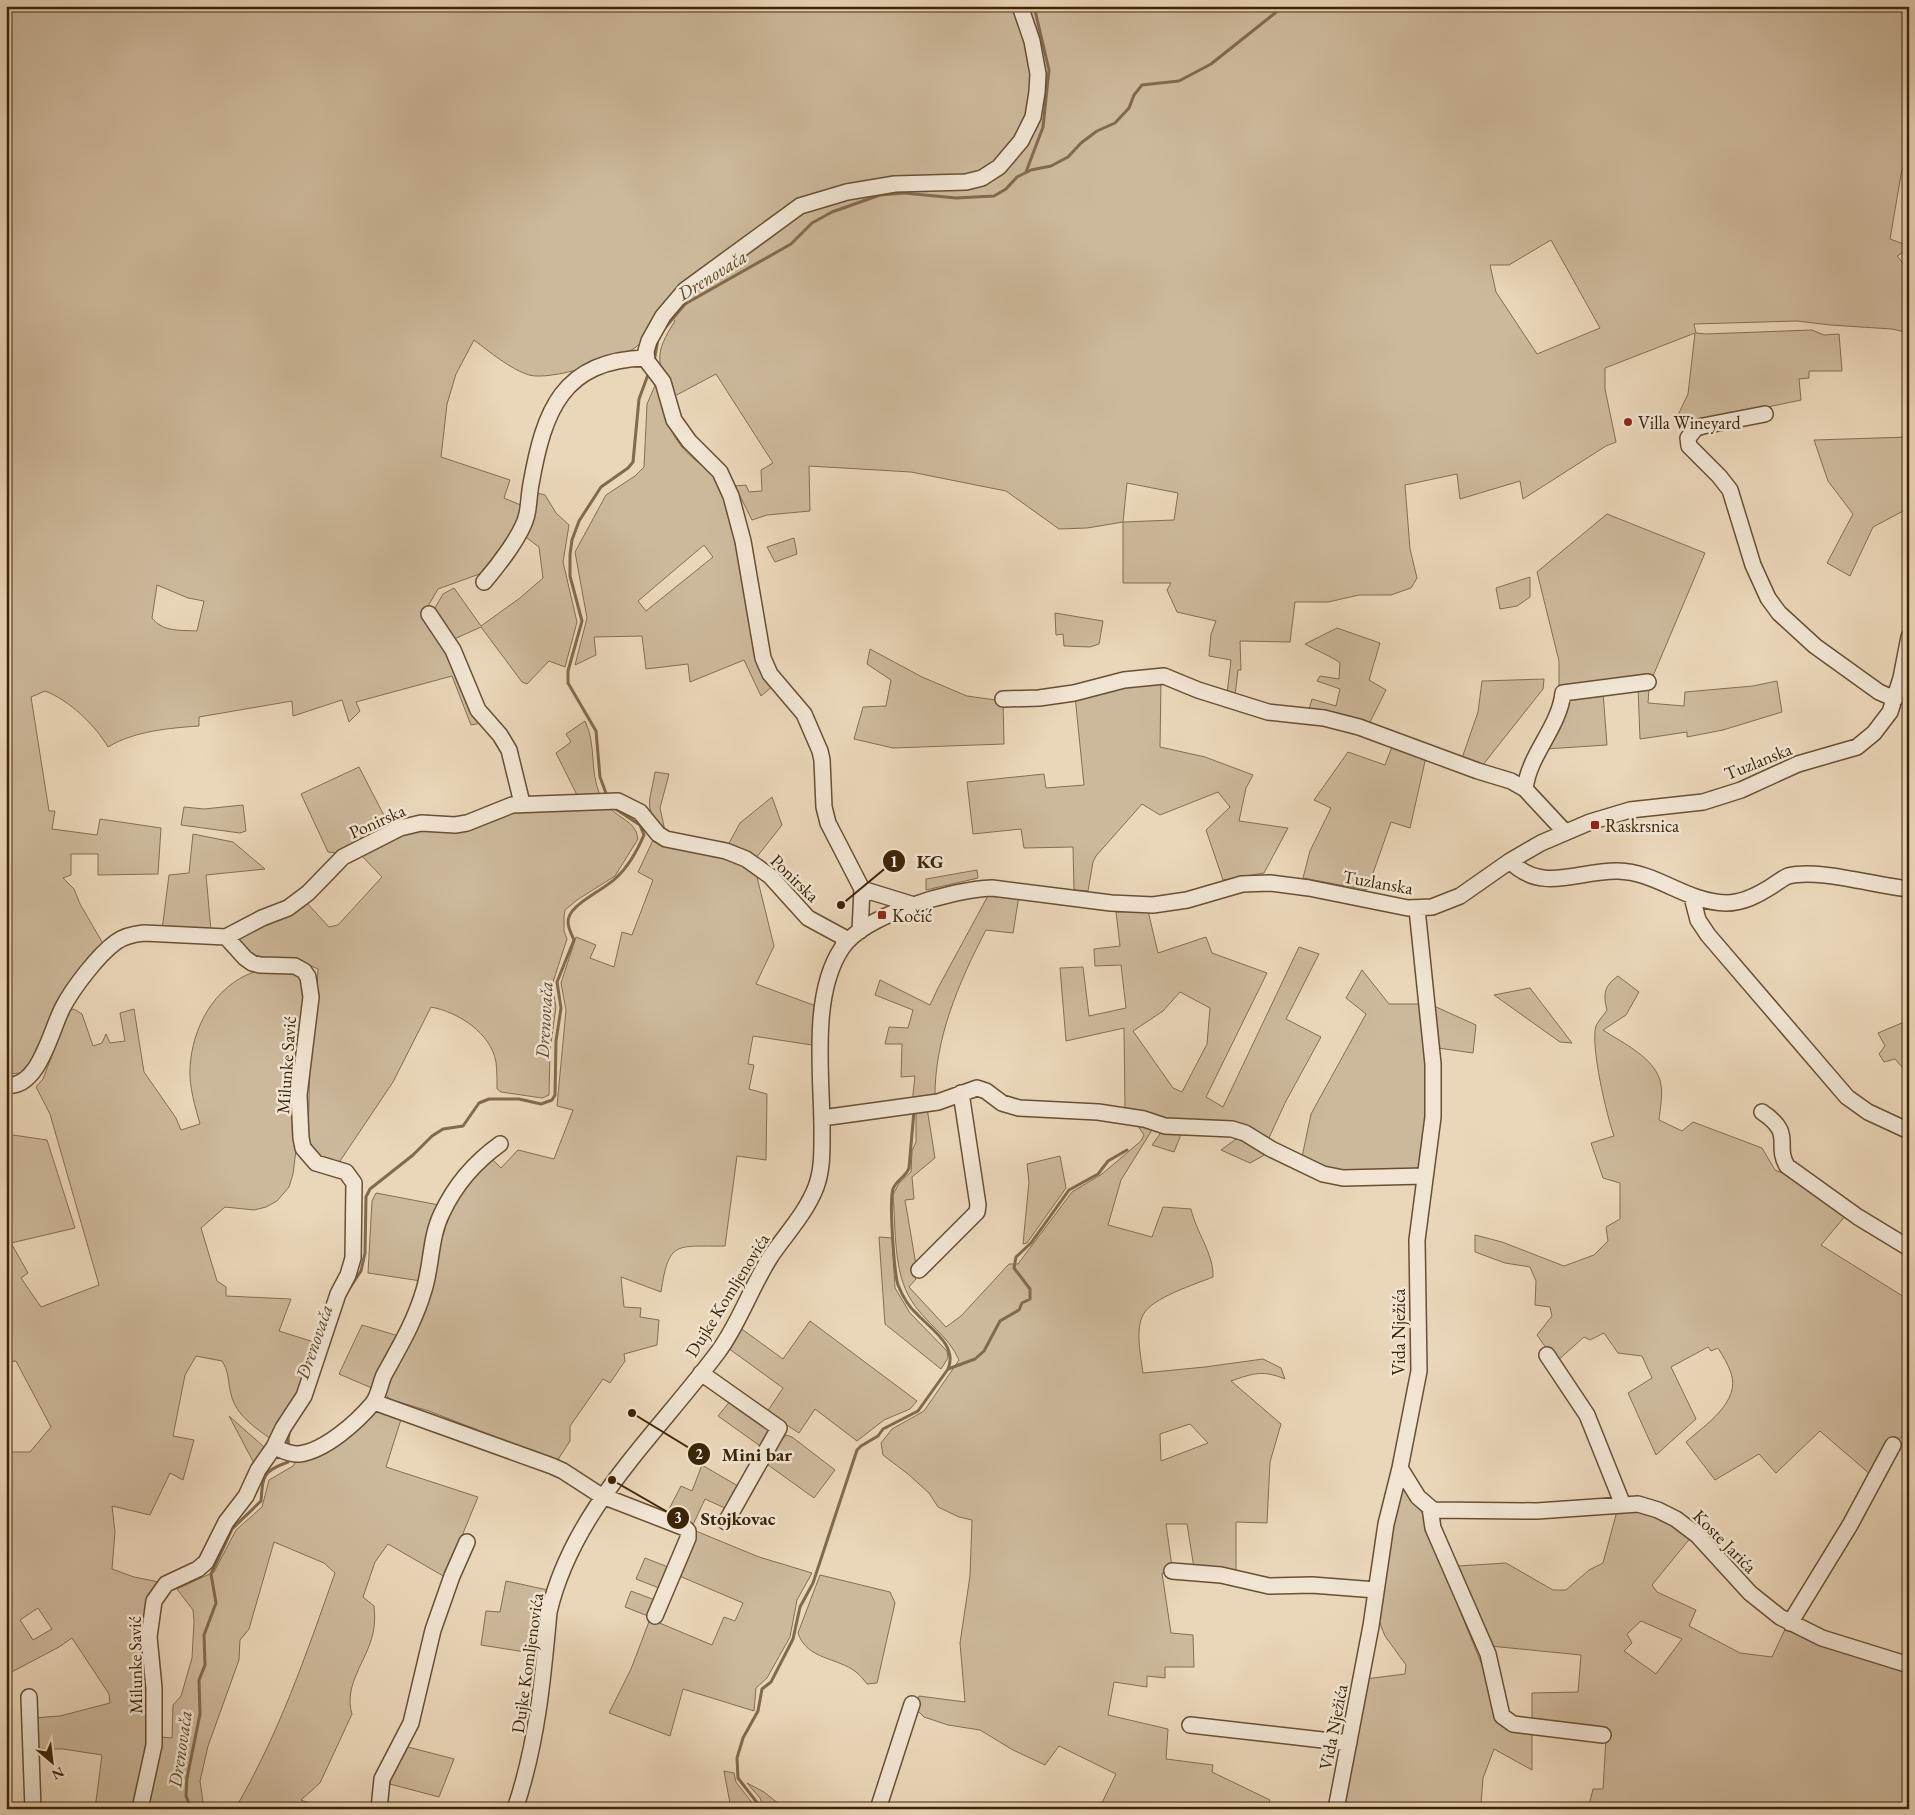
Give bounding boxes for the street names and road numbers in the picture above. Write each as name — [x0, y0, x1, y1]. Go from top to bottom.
street label: Tuzlanska — [1721, 737, 1796, 785]
street label: Ponirska — [345, 798, 410, 844]
street label: Ponirska — [766, 849, 825, 907]
street label: Tuzlanska — [1341, 865, 1416, 900]
street label: Milunke Savić — [271, 1015, 301, 1115]
street label: Dujke Komljenovića — [680, 1228, 775, 1361]
street label: Vida Nježića — [1387, 1288, 1410, 1375]
street label: Koste Jarića — [1688, 1504, 1762, 1578]
street label: Dujke Komljenovića — [506, 1591, 548, 1735]
street label: Milunke Savić — [123, 1616, 147, 1714]
street label: Vida Nježića — [1313, 1681, 1353, 1772]

